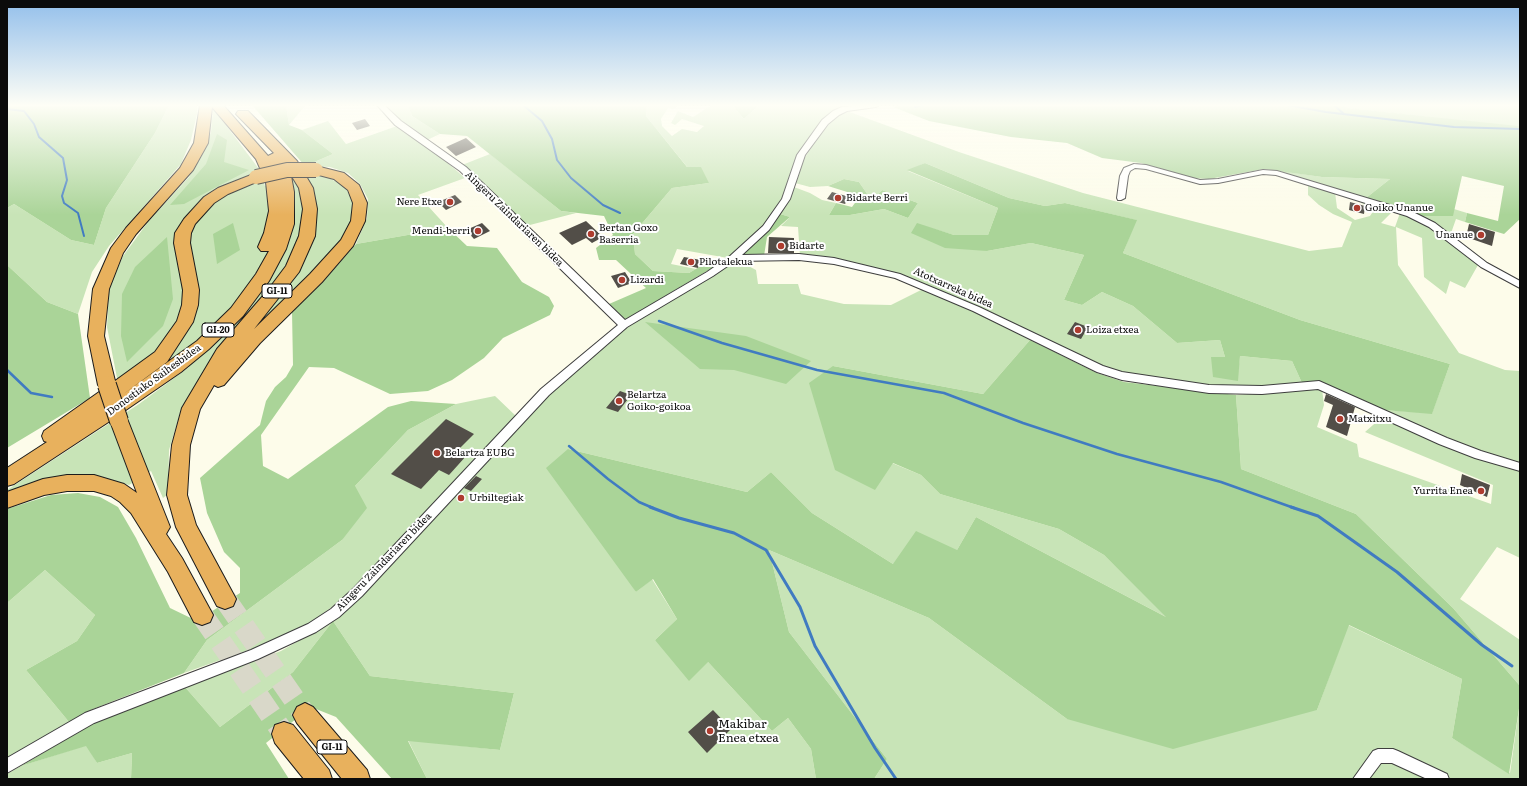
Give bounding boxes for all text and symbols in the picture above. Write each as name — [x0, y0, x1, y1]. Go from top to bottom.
street label: Aingeru Zaindariaren bidea — [462, 169, 566, 269]
place label: Bidarte Berri — [846, 192, 908, 204]
marker: Bidarte Berri — [833, 193, 843, 203]
place label: Nere Etxe — [396, 196, 442, 208]
marker: Nere Etxe — [445, 197, 455, 207]
place label: Goiko Unanue — [1365, 202, 1433, 214]
marker: Goiko Unanue — [1352, 203, 1362, 213]
place label: Bertan Goxo Baserria — [599, 222, 658, 246]
place label: Mendi-berri — [412, 225, 470, 237]
marker: Mendi-berri — [473, 226, 483, 236]
marker: Bertan Goxo Baserria — [586, 229, 596, 239]
place label: Unanue — [1435, 229, 1473, 241]
marker: Unanue — [1476, 230, 1486, 240]
place label: Bidarte — [789, 240, 824, 252]
marker: Bidarte — [776, 241, 786, 251]
place label: Pilotalekua — [699, 256, 753, 268]
marker: Pilotalekua — [686, 257, 696, 267]
street label: Atotxarreka bidea — [912, 265, 994, 311]
place label: Lizardi — [630, 274, 664, 286]
marker: Lizardi — [617, 275, 627, 285]
road number: GI-11 — [262, 284, 292, 298]
road number: GI-20 — [202, 323, 234, 337]
place label: Loiza etxea — [1086, 324, 1139, 336]
marker: Loiza etxea — [1073, 325, 1083, 335]
street label: Donostiako Saihesbidea — [105, 342, 203, 418]
place label: Belartza Goiko-goikoa — [627, 389, 691, 412]
marker: Belartza Goiko-goikoa — [614, 396, 624, 406]
place label: Matxitxu — [1348, 413, 1391, 425]
marker: Matxitxu — [1335, 414, 1345, 424]
place label: Belartza EUBG — [445, 447, 515, 459]
marker: Belartza EUBG — [432, 448, 442, 458]
place label: Yurrita Enea — [1413, 485, 1473, 497]
marker: Yurrita Enea — [1476, 486, 1486, 496]
place label: Urbiltegiak — [469, 492, 524, 504]
marker: Urbiltegiak — [456, 493, 466, 503]
street label: Aingeru Zaindariaren bidea — [334, 510, 434, 614]
place label: Makibar Enea etxea — [718, 717, 779, 745]
marker: Makibar Enea etxea — [705, 726, 715, 736]
road number: GI-11 — [317, 740, 347, 754]

